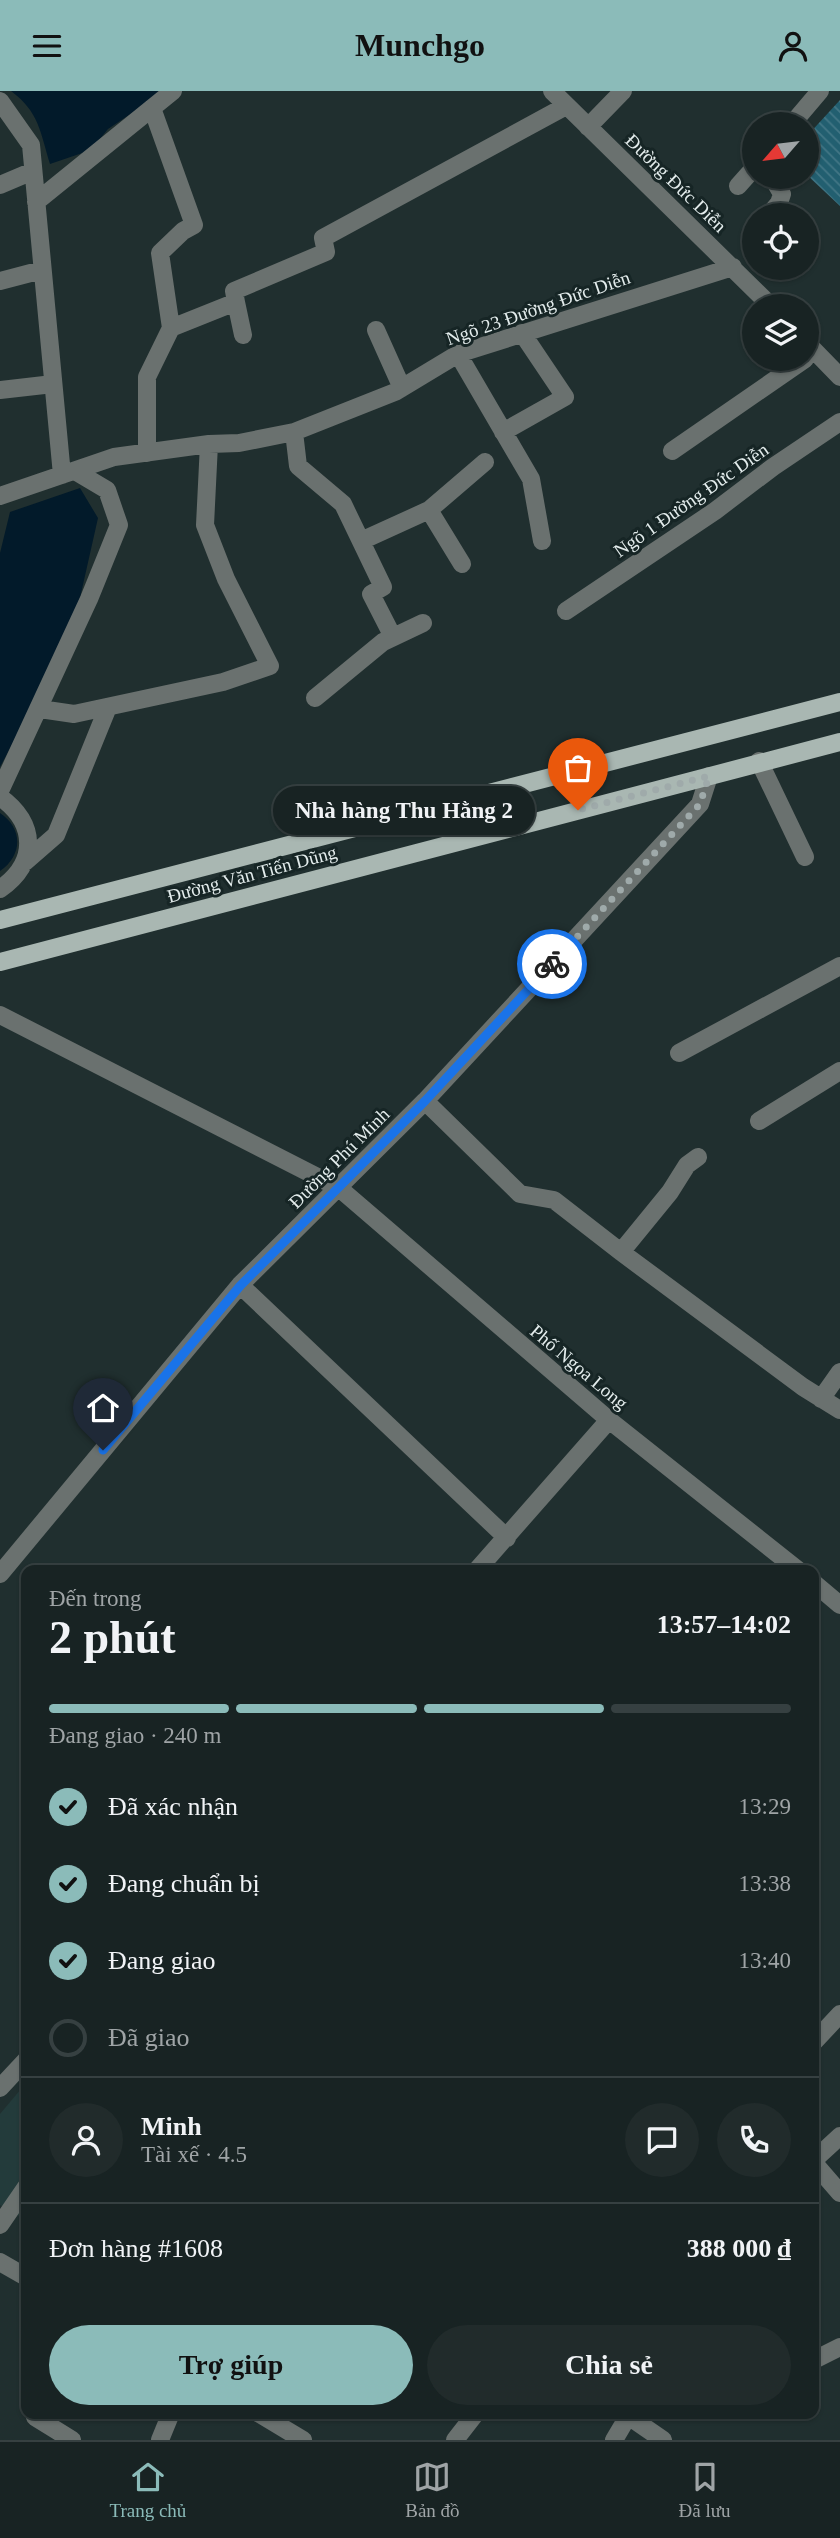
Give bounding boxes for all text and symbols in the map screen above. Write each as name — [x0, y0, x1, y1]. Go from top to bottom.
icon: menu — [28, 27, 66, 65]
text: Munchgo — [355, 27, 485, 63]
icon: person — [774, 27, 812, 65]
north arrow — [742, 112, 819, 189]
map controls — [742, 112, 819, 371]
street label: Đường Đức Diễn — [621, 130, 731, 237]
button: locate — [742, 203, 819, 280]
street label: Ngõ 23 Đường Đức Diễn — [443, 266, 633, 349]
button: layers — [742, 294, 819, 371]
street label: Ngõ 1 Đường Đức Diễn — [610, 438, 773, 561]
pin — [548, 738, 608, 810]
icon: bag — [559, 749, 597, 787]
callout: Nhà hàng Thu Hằng 2 — [274, 785, 536, 835]
text: Nhà hàng Thu Hằng 2 — [295, 798, 513, 823]
street label: Đường Văn Tiến Dũng — [165, 841, 340, 907]
courier — [517, 929, 587, 999]
icon: bike — [533, 945, 571, 983]
street label: Đường Phú Minh — [284, 1103, 394, 1213]
street label: Phố Ngọa Long — [526, 1320, 632, 1414]
pin — [73, 1378, 133, 1450]
icon: home — [84, 1389, 122, 1427]
text: Đến trong — [49, 1586, 142, 1611]
text: 13:57–14:02 — [657, 1610, 791, 1639]
text: 2 phút — [49, 1612, 176, 1663]
text: Đang giao · 240 m — [49, 1723, 221, 1748]
icon: check — [49, 1788, 87, 1826]
text: Đã xác nhận — [108, 1792, 238, 1821]
text: 13:29 — [739, 1794, 791, 1819]
icon: check — [49, 1865, 87, 1903]
text: Đang chuẩn bị — [108, 1869, 260, 1898]
text: 13:38 — [739, 1871, 791, 1896]
icon: check — [49, 1942, 87, 1980]
text: Đang giao — [108, 1946, 216, 1975]
text: 13:40 — [739, 1948, 791, 1973]
text: Đã giao — [108, 2023, 190, 2052]
button: person — [49, 2103, 123, 2177]
button: chat — [625, 2103, 699, 2177]
button: phone — [717, 2103, 791, 2177]
text: Minh — [141, 2112, 202, 2141]
text: Tài xế · 4.5 — [141, 2142, 247, 2167]
text: Đơn hàng #1608 — [49, 2234, 223, 2263]
text: 388 000 ₫ — [687, 2234, 791, 2263]
button: Trợ giúp — [49, 2325, 413, 2405]
button: Chia sẻ — [427, 2325, 791, 2405]
tab: Trang chủ — [109, 2458, 186, 2522]
tab: Bản đồ — [405, 2458, 460, 2522]
tab: Đã lưu — [679, 2458, 731, 2522]

